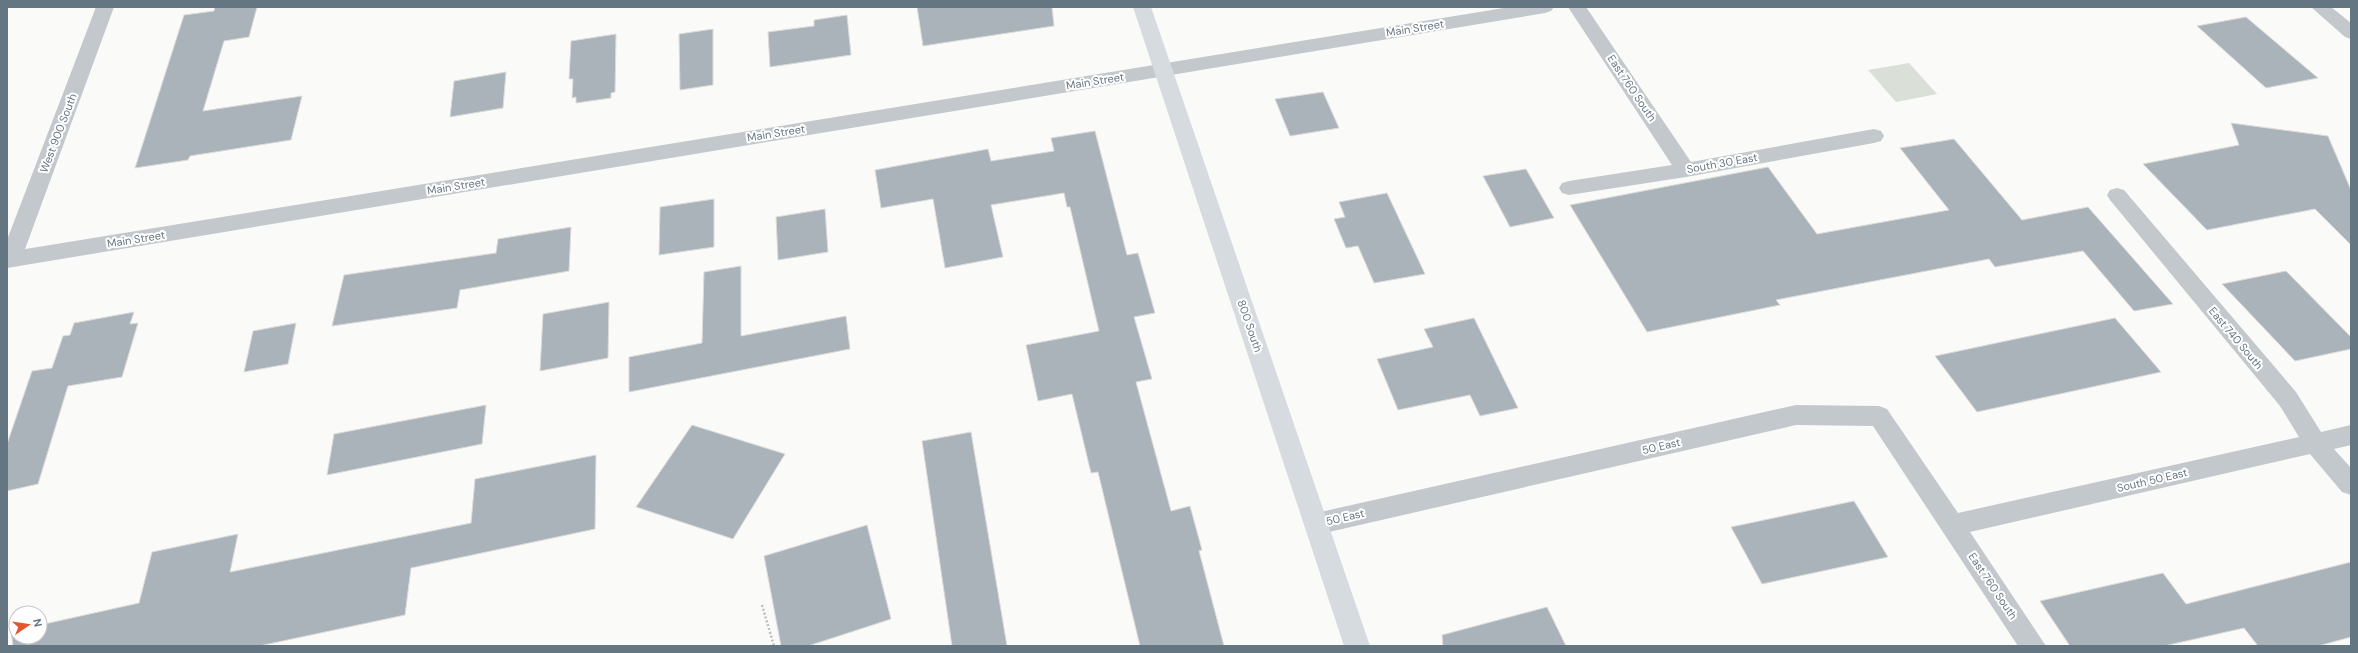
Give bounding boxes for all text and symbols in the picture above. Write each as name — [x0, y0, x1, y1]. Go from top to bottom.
street label: Main Street — [1385, 17, 1445, 39]
street label: East 760 South — [1605, 52, 1659, 124]
street label: Main Street — [1065, 70, 1125, 92]
street label: West 900 South — [36, 91, 80, 175]
street label: Main Street — [746, 122, 806, 144]
street label: South 30 East — [1686, 150, 1758, 176]
street label: Main Street — [426, 175, 486, 197]
street label: Main Street — [106, 228, 166, 250]
street label: 800 South — [1235, 298, 1265, 354]
street label: East 740 South — [2206, 304, 2266, 372]
street label: 50 East — [1640, 435, 1682, 457]
street label: South 50 East — [2115, 465, 2189, 495]
street label: 50 East — [1324, 506, 1366, 528]
street label: East 760 South — [1966, 550, 2020, 622]
north arrow — [8, 605, 48, 645]
text: N — [30, 617, 45, 628]

